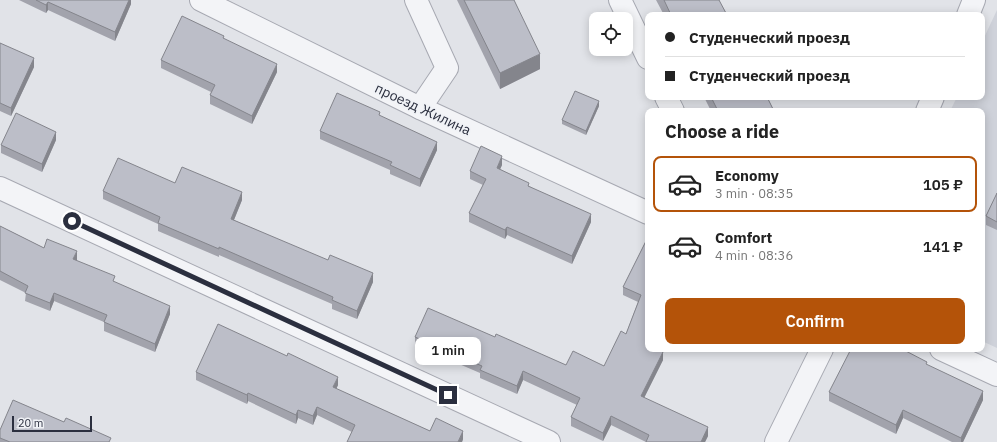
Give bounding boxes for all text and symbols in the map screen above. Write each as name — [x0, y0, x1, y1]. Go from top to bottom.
map controls — [589, 12, 633, 56]
button: locate — [589, 12, 633, 56]
text: Студенческий проезд — [689, 28, 850, 47]
text: Студенческий проезд — [689, 66, 850, 85]
street label: проезд Жилина — [372, 79, 474, 139]
text: Choose a ride — [665, 120, 779, 143]
icon: car — [667, 166, 703, 202]
text: Economy — [715, 166, 779, 185]
text: 105 ₽ — [923, 175, 963, 194]
text: 3 min · 08:35 — [715, 185, 793, 202]
route start — [63, 212, 81, 230]
icon: car — [667, 228, 703, 264]
text: Comfort — [715, 228, 772, 247]
text: 141 ₽ — [923, 237, 963, 256]
text: 4 min · 08:36 — [715, 247, 793, 264]
button: Confirm — [665, 298, 965, 344]
callout: 1 min — [415, 337, 481, 365]
text: 1 min — [431, 342, 465, 359]
route end — [439, 386, 457, 404]
scale bar — [12, 414, 92, 433]
text: 20 m — [18, 416, 43, 430]

